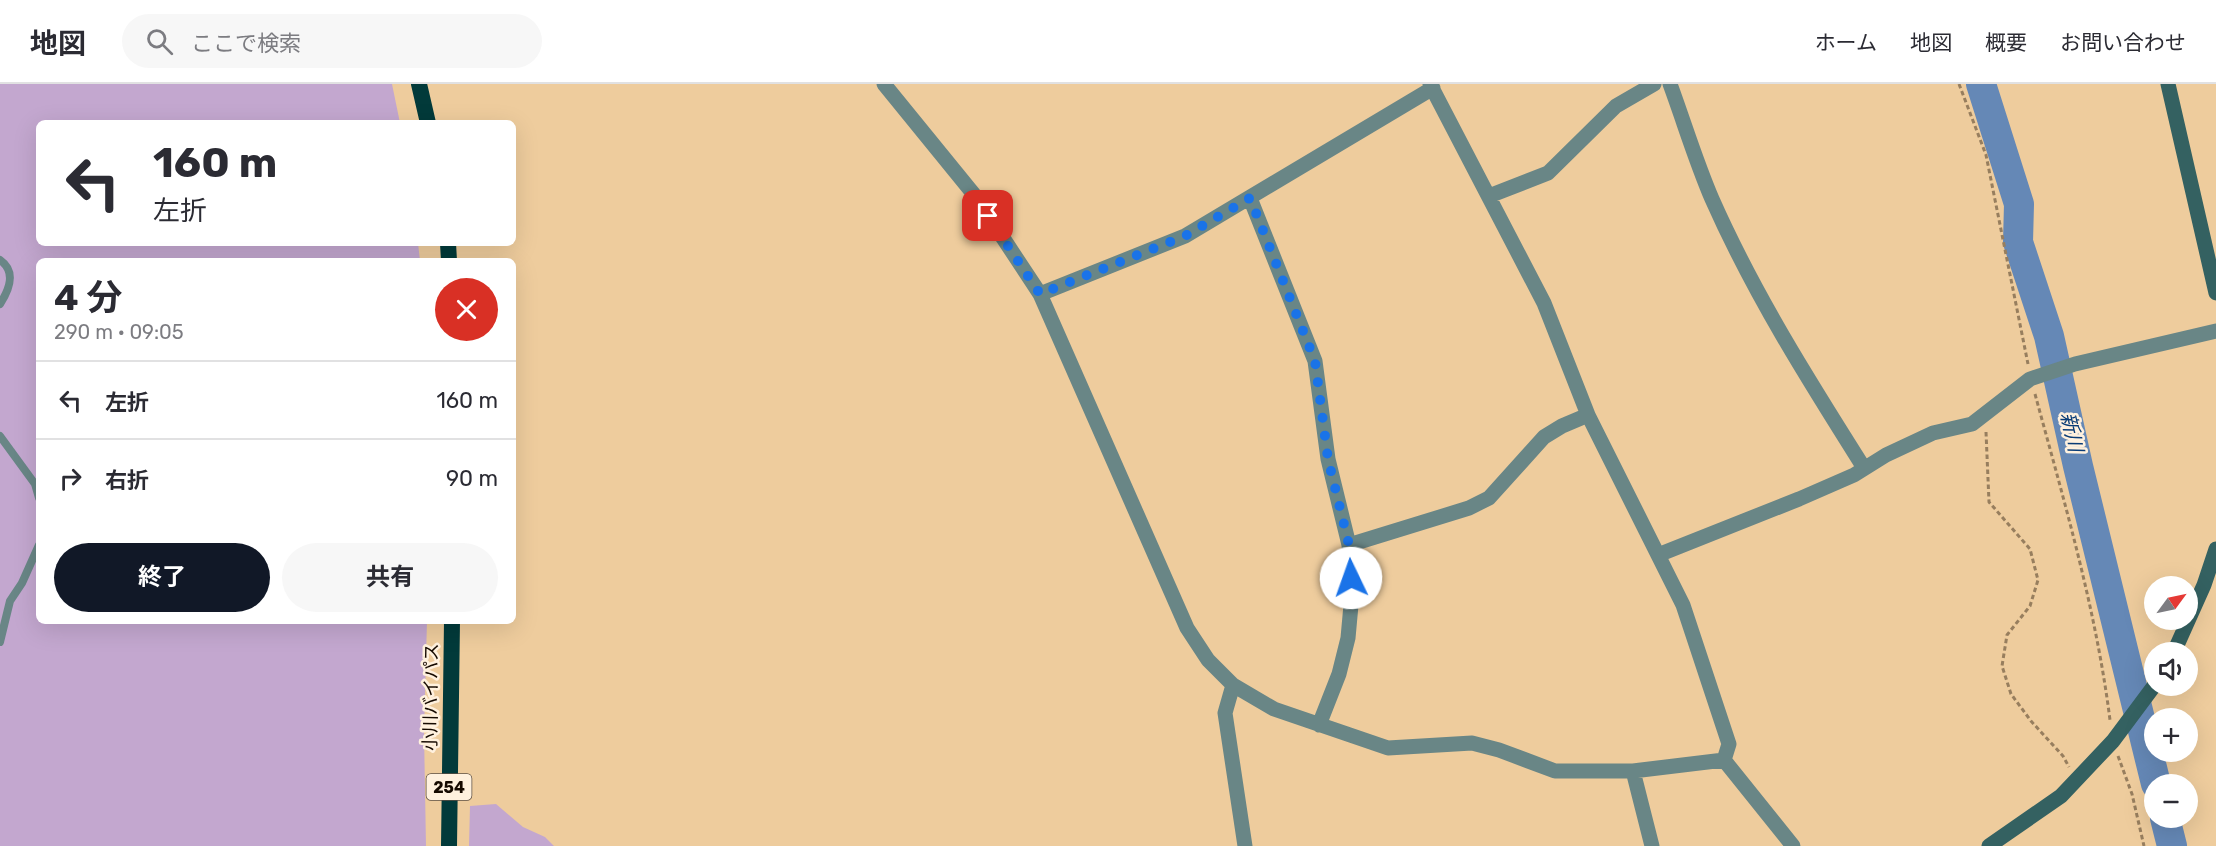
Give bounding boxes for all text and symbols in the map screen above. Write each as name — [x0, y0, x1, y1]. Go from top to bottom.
search box — [122, 14, 542, 68]
icon: search — [143, 25, 176, 58]
text: 地図 — [30, 27, 86, 60]
text: ここで検索 — [191, 30, 301, 57]
text: ホーム — [1815, 30, 1877, 55]
text: 地図 — [1910, 30, 1952, 55]
text: 概要 — [1985, 30, 2027, 55]
text: お問い合わせ — [2060, 30, 2186, 55]
text: 160 m — [153, 138, 277, 188]
icon: left — [54, 144, 132, 222]
pin — [962, 190, 1013, 241]
text: 左折 — [153, 195, 207, 227]
icon: arrive — [971, 199, 1004, 232]
text: 4 分 — [54, 276, 122, 319]
button: close — [435, 278, 498, 341]
text: 290 m · 09:05 — [54, 320, 184, 344]
icon: left — [54, 384, 87, 417]
text: 160 m — [436, 387, 498, 414]
text: 左折 — [105, 389, 149, 416]
water label: 新川 — [2056, 410, 2089, 456]
icon: right — [54, 462, 87, 495]
text: 90 m — [446, 465, 498, 492]
text: 右折 — [105, 467, 149, 494]
button: 終了 — [54, 543, 270, 612]
button: 共有 — [282, 543, 498, 612]
position arrow — [1319, 546, 1383, 610]
north arrow — [2144, 576, 2198, 630]
map controls — [2144, 576, 2198, 828]
button: sound — [2144, 642, 2198, 696]
street label: 小川バイパス — [419, 643, 443, 751]
button: + — [2144, 708, 2198, 762]
road number: 254 — [426, 774, 472, 800]
button: − — [2144, 774, 2198, 828]

